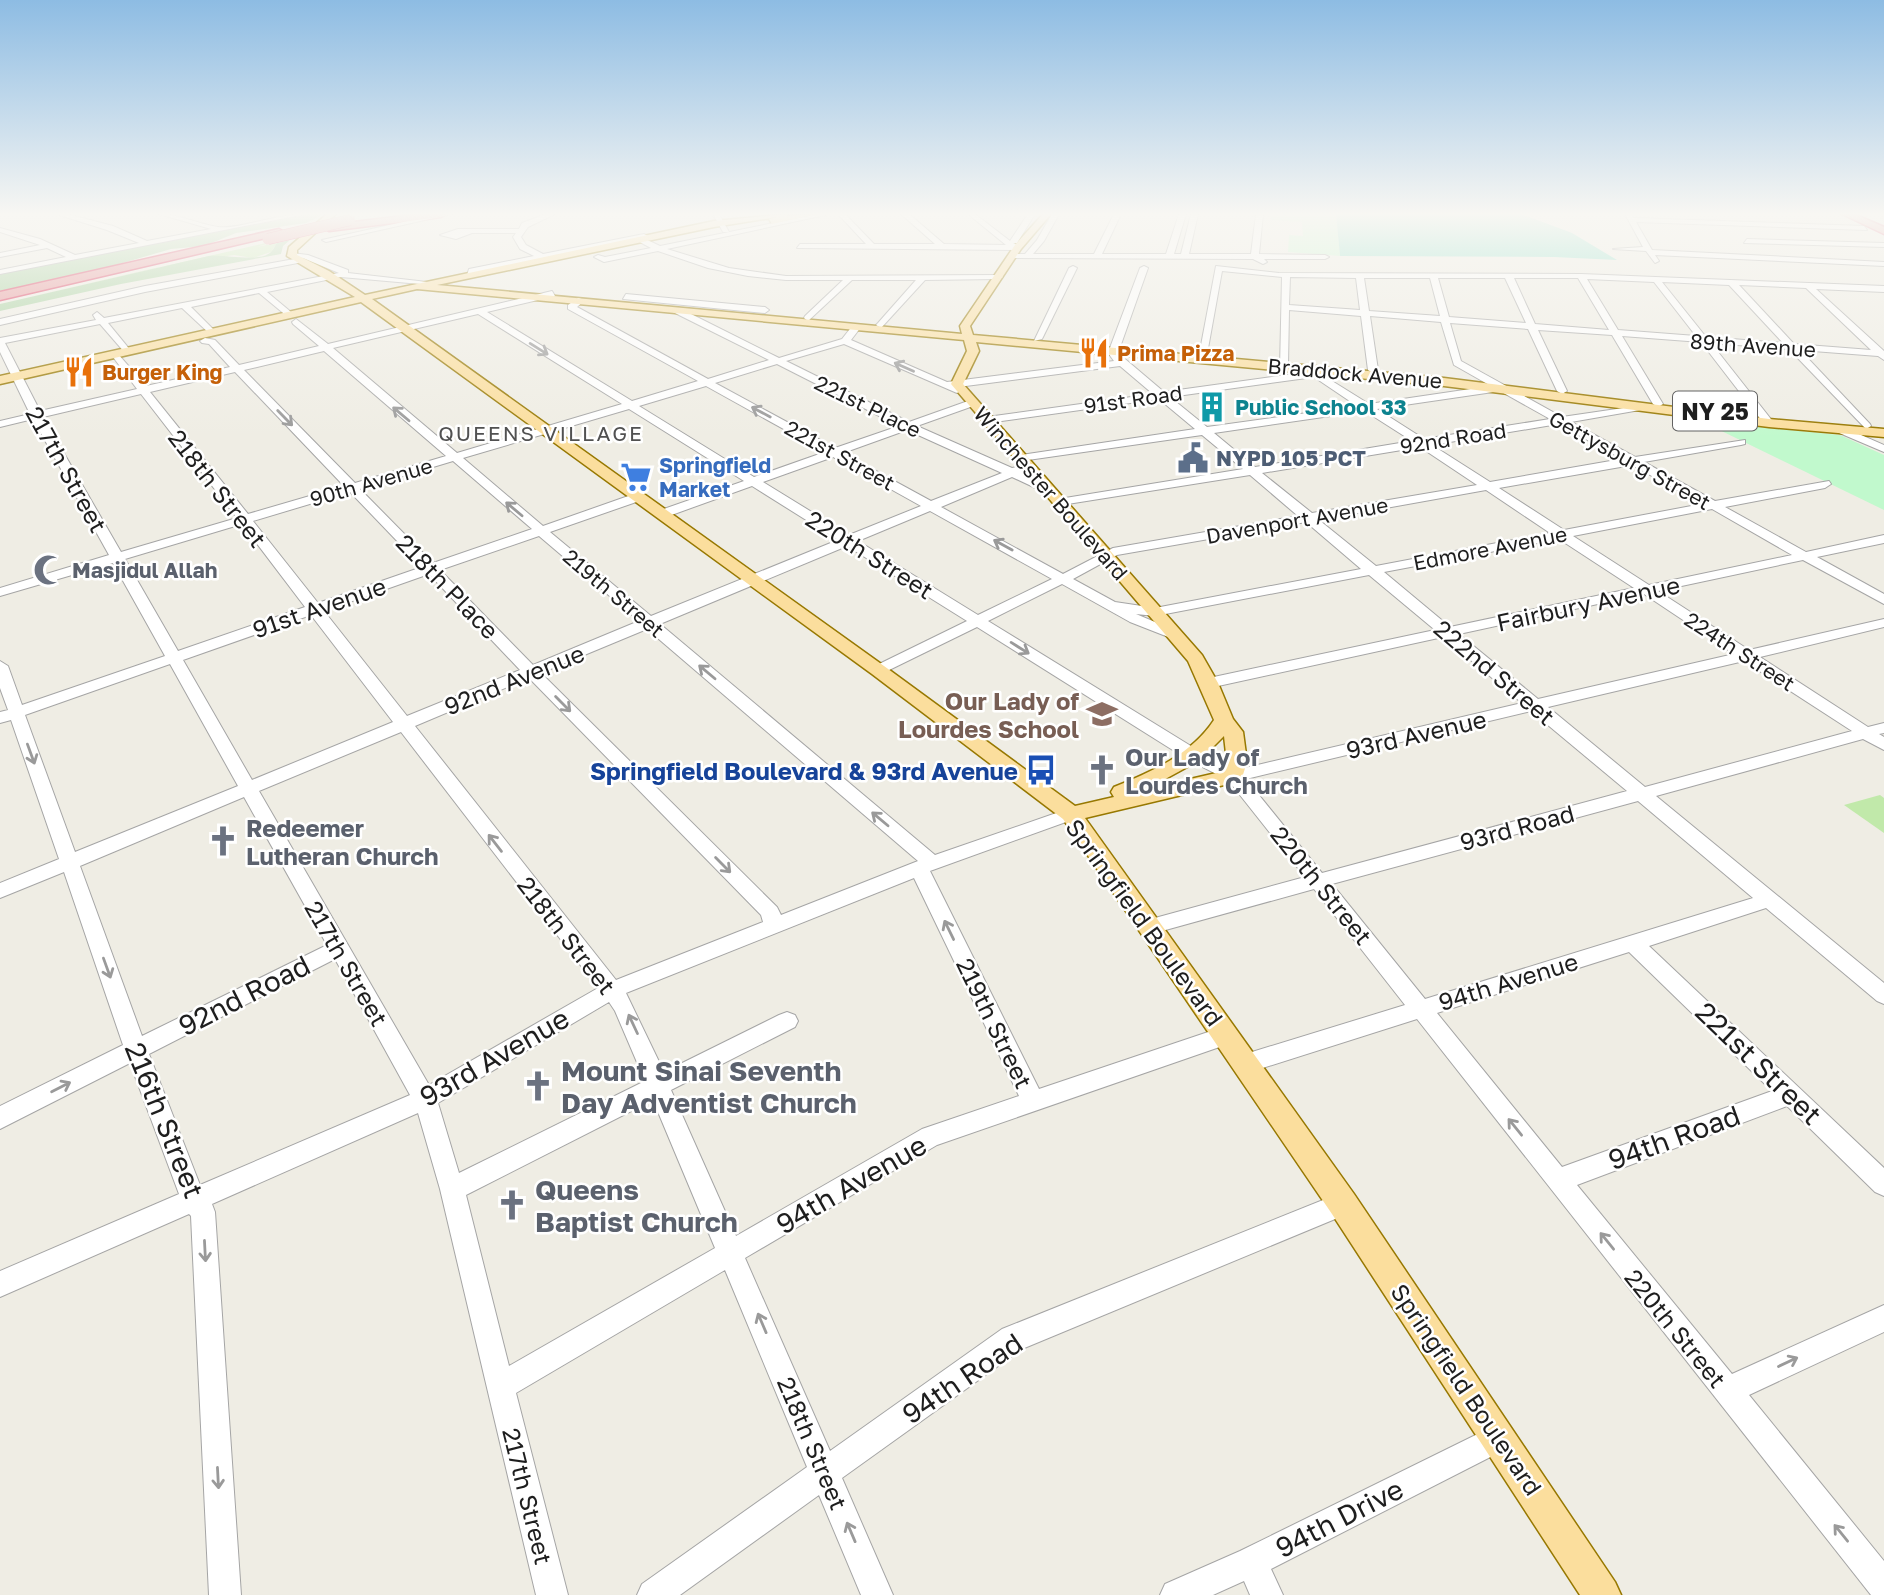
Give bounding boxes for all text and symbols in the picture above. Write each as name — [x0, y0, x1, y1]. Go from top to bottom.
street label: 89th Avenue — [1689, 328, 1817, 362]
restaurant icon: Prima Pizza — [1077, 336, 1111, 370]
place label: Prima Pizza — [1117, 340, 1234, 366]
one-way arrow — [528, 342, 548, 356]
street label: Braddock Avenue — [1267, 352, 1443, 394]
restaurant icon: Burger King — [62, 355, 96, 389]
place label: Burger King — [102, 359, 223, 385]
one-way arrow — [894, 360, 915, 373]
street label: 221st Place — [810, 369, 926, 443]
street label: 91st Road — [1082, 379, 1184, 419]
building icon: Public School 33 — [1195, 390, 1229, 424]
road number: NY 25 — [1673, 392, 1757, 430]
place label: Public School 33 — [1235, 394, 1407, 420]
street label: 217th Street — [20, 401, 114, 537]
street label: Winchester Boulevard — [968, 401, 1134, 585]
one-way arrow — [751, 405, 772, 418]
street label: Gettysburg Street — [1545, 405, 1715, 515]
one-way arrow — [393, 406, 411, 422]
one-way arrow — [277, 409, 294, 426]
street label: 221st Street — [781, 414, 899, 496]
street label: 92nd Road — [1398, 417, 1508, 459]
district label: QUEENS VILLAGE — [438, 420, 644, 446]
street label: 218th Street — [163, 423, 273, 553]
public building icon: NYPD 105 PCT — [1176, 441, 1210, 475]
place label: NYPD 105 PCT — [1216, 445, 1366, 471]
street label: 90th Avenue — [307, 452, 435, 512]
place label: Springfield Market — [659, 452, 771, 502]
supermarket icon: Springfield Market — [619, 460, 653, 494]
street label: Davenport Avenue — [1204, 491, 1390, 549]
one-way arrow — [506, 501, 524, 517]
street label: 220th Street — [801, 504, 939, 604]
street label: Edmore Avenue — [1411, 520, 1569, 576]
street label: 218th Place — [391, 528, 505, 644]
one-way arrow — [994, 538, 1014, 552]
street label: 219th Street — [558, 543, 670, 643]
mosque icon: Masjidul Allah — [32, 553, 66, 587]
place label: Masjidul Allah — [72, 557, 217, 583]
street label: Fairbury Avenue — [1494, 569, 1682, 637]
street label: 91st Avenue — [248, 571, 390, 643]
street label: 224th Street — [1680, 606, 1800, 696]
street label: 222nd Street — [1429, 613, 1561, 731]
street label: 92nd Avenue — [440, 638, 588, 720]
one-way arrow — [1010, 641, 1030, 655]
one-way arrow — [698, 664, 716, 680]
place label: Our Lady of Lourdes School — [898, 686, 1079, 743]
one-way arrow — [554, 695, 571, 712]
school or university icon: Our Lady of Lourdes School — [1085, 697, 1119, 731]
street label: 93rd Avenue — [1343, 704, 1489, 764]
one-way arrow — [26, 742, 38, 764]
place label: Our Lady of Lourdes Church — [1125, 742, 1308, 799]
bus stop icon: Springfield Boulevard & 93rd Avenue — [1024, 753, 1058, 787]
church icon: Our Lady of Lourdes Church — [1085, 753, 1119, 787]
place label: Springfield Boulevard & 93rd Avenue — [590, 756, 1018, 785]
street label: 93rd Road — [1457, 798, 1577, 856]
one-way arrow — [872, 811, 890, 827]
place label: Redeemer Lutheran Church — [246, 813, 439, 870]
street label: Springfield Boulevard — [1060, 813, 1230, 1031]
street label: 220th Street — [1265, 820, 1379, 950]
church icon: Redeemer Lutheran Church — [206, 824, 240, 858]
one-way arrow — [488, 835, 503, 853]
one-way arrow — [715, 857, 732, 874]
street label: 218th Street — [512, 870, 622, 1000]
street label: 217th Street — [300, 895, 394, 1031]
one-way arrow — [942, 920, 955, 941]
street label: 94th Avenue — [1435, 946, 1581, 1016]
street label: 92nd Road — [173, 948, 315, 1042]
street label: 219th Street — [951, 953, 1039, 1093]
one-way arrow — [102, 957, 114, 979]
street label: 221st Street — [1689, 995, 1829, 1131]
street label: 93rd Avenue — [413, 1001, 575, 1113]
one-way arrow — [626, 1014, 639, 1035]
street label: 216th Street — [119, 1037, 211, 1203]
place label: Mount Sinai Seventh Day Adventist Church — [561, 1054, 857, 1119]
church icon: Mount Sinai Seventh Day Adventist Church — [521, 1069, 555, 1103]
one-way arrow — [50, 1080, 71, 1094]
street label: 94th Road — [1603, 1098, 1745, 1176]
one-way arrow — [1508, 1118, 1523, 1136]
street label: 94th Avenue — [770, 1128, 932, 1240]
place label: Queens Baptist Church — [535, 1173, 738, 1238]
church icon: Queens Baptist Church — [495, 1188, 529, 1222]
one-way arrow — [1599, 1232, 1614, 1250]
one-way arrow — [198, 1239, 211, 1262]
street label: 220th Street — [1619, 1263, 1733, 1393]
street label: Springfield Boulevard — [1385, 1278, 1549, 1500]
one-way arrow — [754, 1313, 767, 1334]
street label: 94th Road — [896, 1326, 1028, 1430]
one-way arrow — [1777, 1355, 1799, 1368]
street label: 218th Street — [772, 1372, 854, 1514]
street label: 217th Street — [497, 1425, 559, 1567]
one-way arrow — [212, 1466, 225, 1488]
street label: 94th Drive — [1270, 1472, 1408, 1564]
one-way arrow — [843, 1522, 856, 1543]
one-way arrow — [1833, 1524, 1849, 1542]

